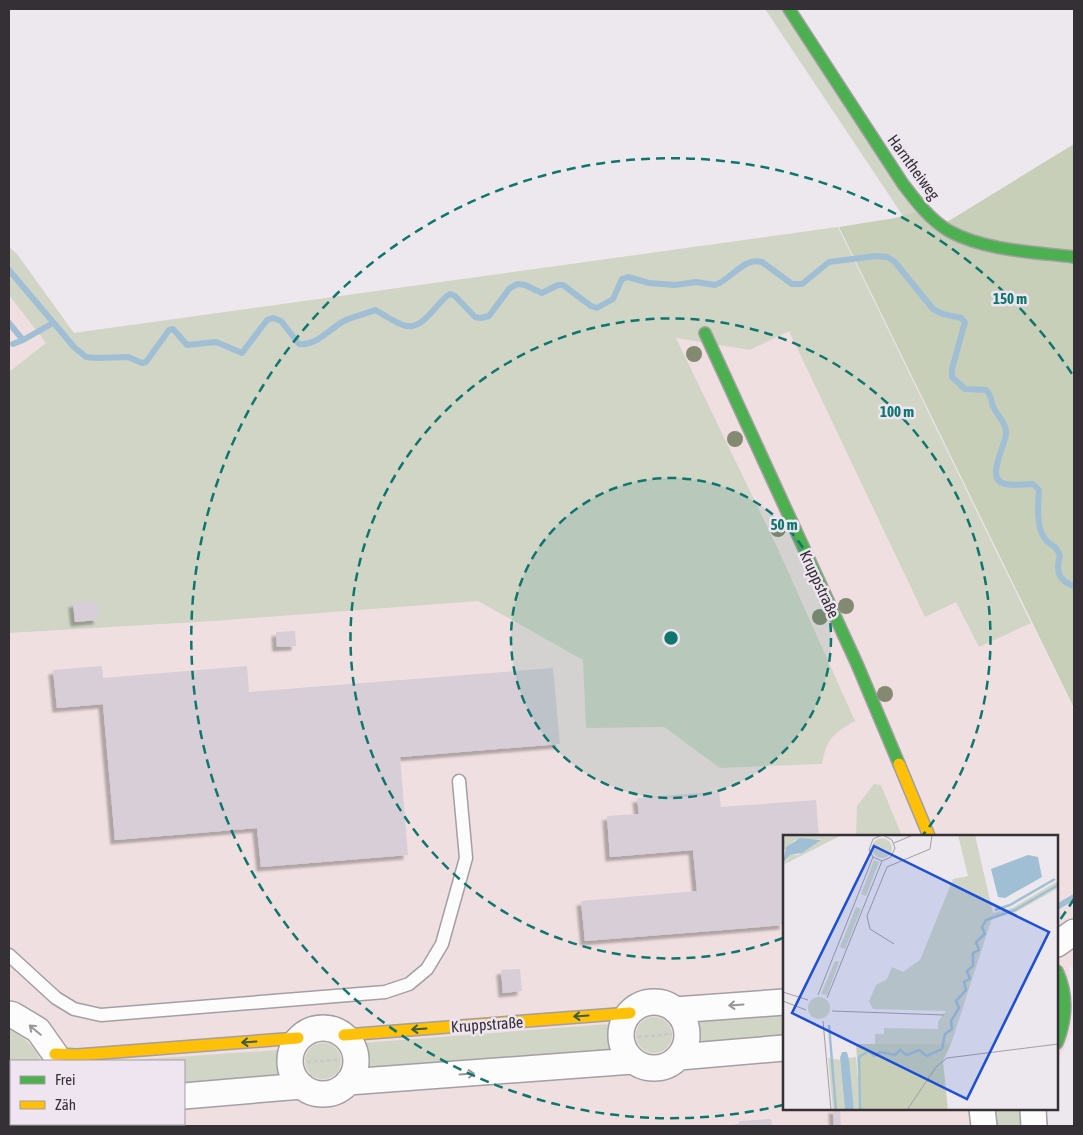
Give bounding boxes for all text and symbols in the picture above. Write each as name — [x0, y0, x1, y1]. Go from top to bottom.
street label: Harntheiweg — [884, 131, 944, 204]
text: 150 m — [993, 290, 1027, 307]
text: 100 m — [880, 403, 914, 420]
text: 50 m — [771, 516, 798, 533]
street label: Kruppstraße — [796, 547, 843, 621]
centre of rings — [662, 629, 680, 647]
inset map — [783, 835, 1058, 1110]
one-way arrow — [728, 1001, 744, 1010]
street label: Kruppstraße — [450, 1012, 524, 1036]
one-way arrow — [573, 1012, 589, 1021]
one-way arrow — [29, 1024, 42, 1035]
one-way arrow — [411, 1024, 427, 1034]
one-way arrow — [242, 1037, 258, 1046]
legend — [10, 1060, 185, 1125]
one-way arrow — [458, 1069, 474, 1078]
text: Frei — [55, 1071, 75, 1088]
text: Zäh — [55, 1096, 76, 1113]

